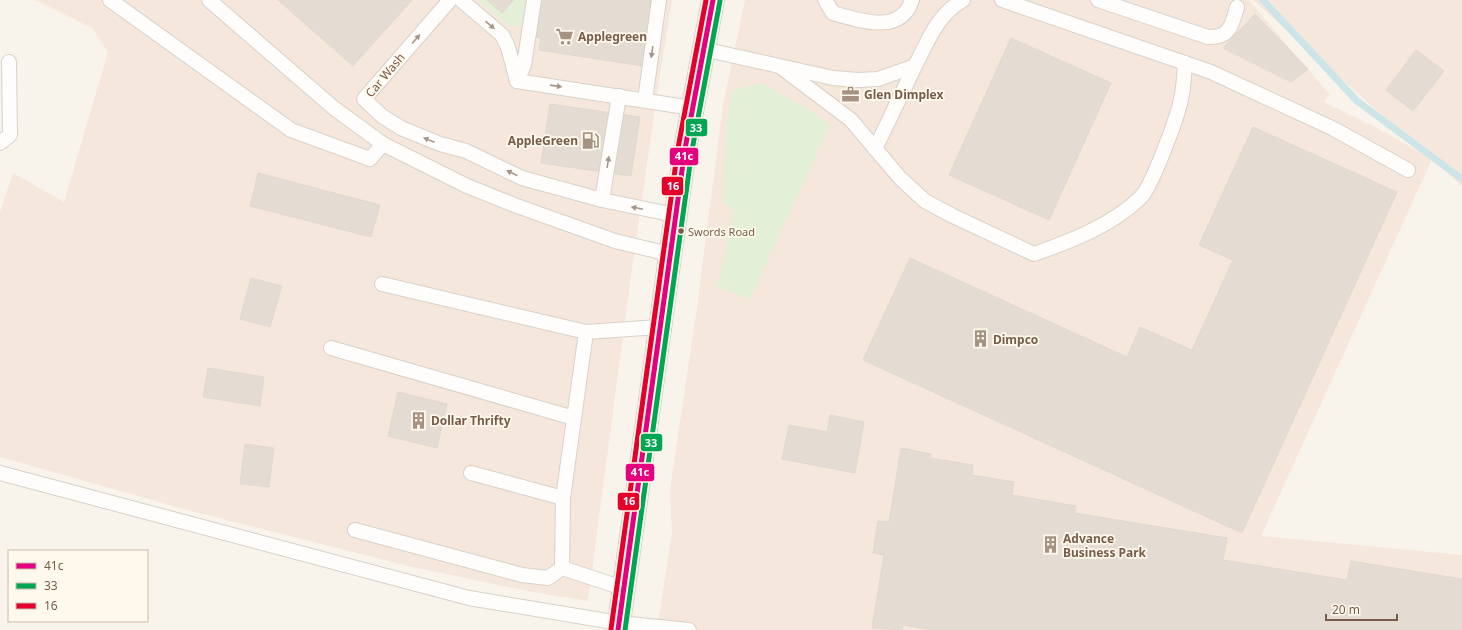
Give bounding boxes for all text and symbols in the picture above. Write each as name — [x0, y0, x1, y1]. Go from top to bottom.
one-way arrow — [485, 21, 496, 30]
supermarket icon: Applegreen — [555, 26, 575, 46]
place label: Applegreen — [578, 28, 647, 45]
one-way arrow — [412, 33, 421, 44]
one-way arrow — [649, 46, 655, 58]
street label: Car Wash — [361, 49, 409, 101]
one-way arrow — [550, 83, 562, 89]
office icon: Glen Dimplex — [841, 84, 861, 104]
place label: Glen Dimplex — [864, 86, 944, 103]
line badge: 33 — [685, 118, 708, 137]
text: 33 — [690, 120, 702, 135]
fuel station icon: AppleGreen — [581, 130, 601, 150]
place label: AppleGreen — [508, 132, 578, 149]
one-way arrow — [423, 136, 435, 142]
line badge: 41c — [669, 147, 699, 166]
text: 41c — [675, 148, 693, 163]
one-way arrow — [605, 156, 611, 168]
one-way arrow — [506, 170, 517, 176]
line badge: 16 — [661, 176, 684, 196]
text: 16 — [667, 178, 679, 193]
one-way arrow — [631, 205, 643, 211]
place label: Swords Road — [688, 224, 755, 239]
marker: Swords Road — [676, 226, 686, 236]
building icon: Dimpco — [970, 329, 990, 349]
place label: Dimpco — [993, 331, 1038, 348]
building icon: Dollar Thrifty — [408, 410, 428, 430]
place label: Dollar Thrifty — [431, 412, 511, 429]
line badge: 33 — [640, 433, 663, 452]
text: 33 — [645, 435, 657, 450]
line badge: 41c — [625, 463, 655, 482]
text: 41c — [631, 464, 649, 479]
line badge: 16 — [617, 492, 640, 511]
text: 16 — [623, 493, 635, 508]
place label: Advance Business Park — [1063, 530, 1147, 561]
building icon: Advance Business Park — [1040, 535, 1060, 555]
legend — [8, 550, 148, 622]
text: 41c — [44, 557, 64, 574]
text: 33 — [44, 577, 58, 594]
scale bar — [1326, 596, 1397, 622]
text: 16 — [44, 597, 58, 614]
text: 20 m — [1332, 601, 1360, 618]

